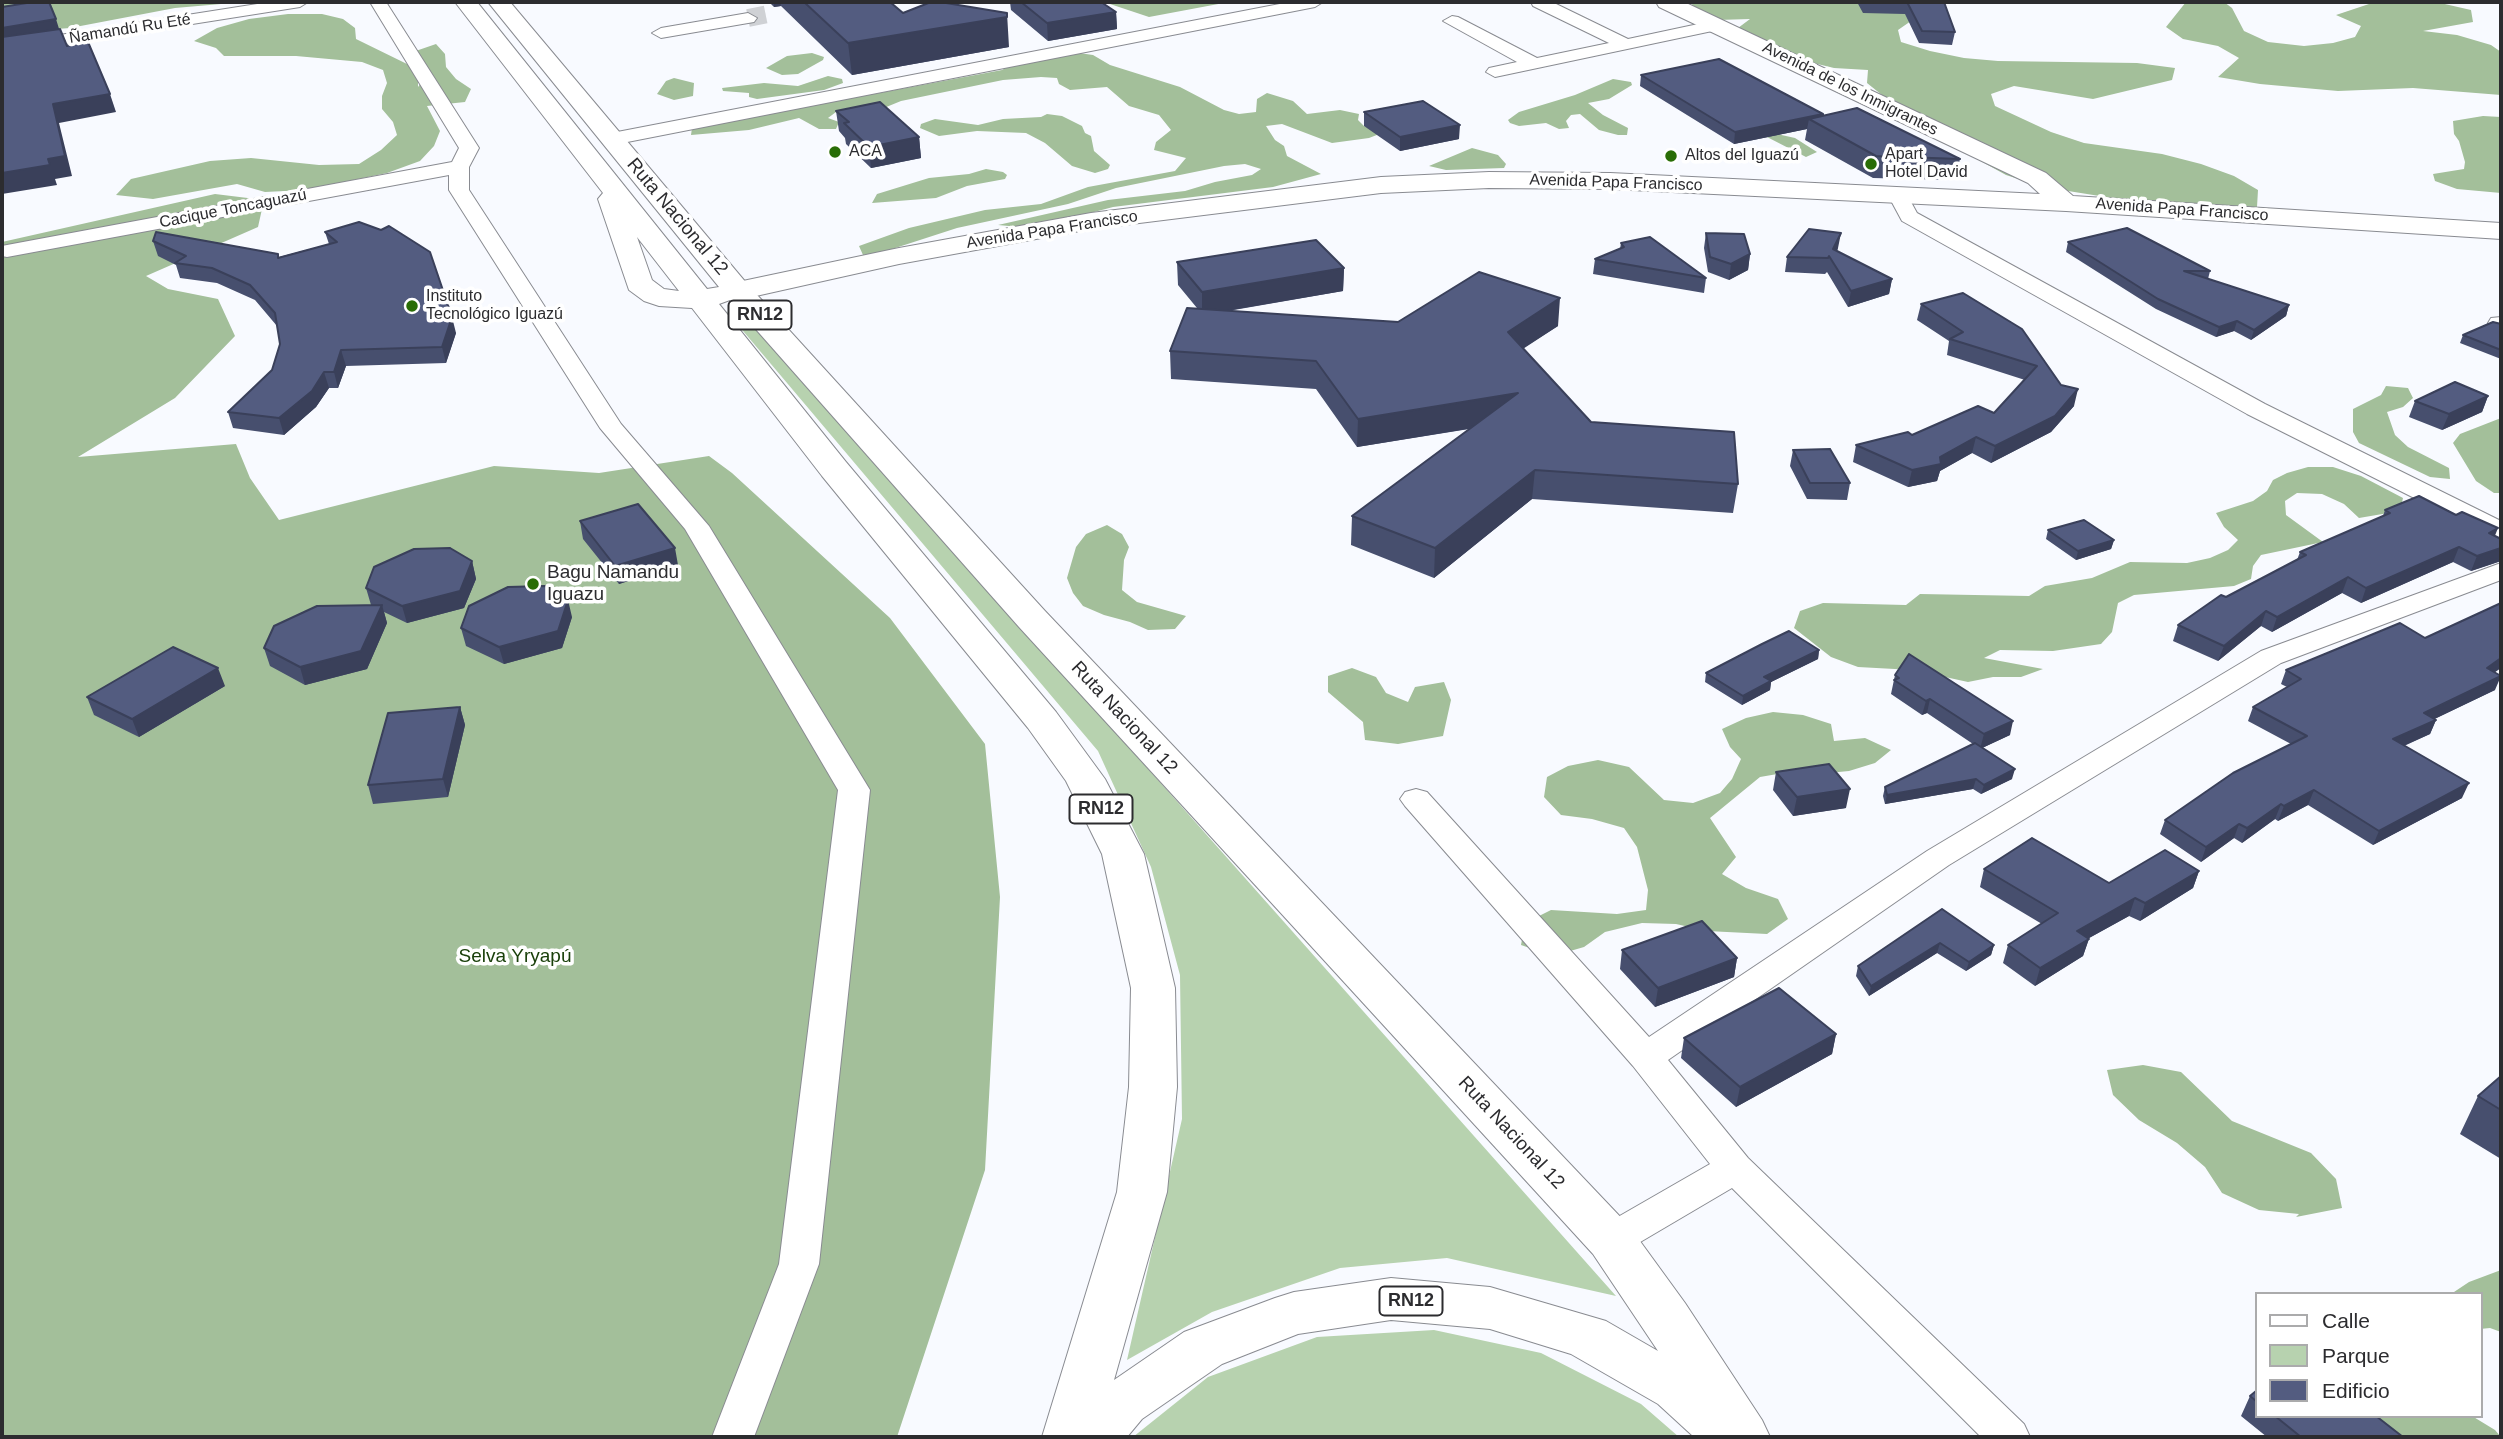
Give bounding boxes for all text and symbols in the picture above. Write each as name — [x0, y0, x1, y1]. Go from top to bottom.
street label: Ñamandú Ru Eté — [68, 10, 192, 48]
street label: Avenida de los Inmigrantes — [1759, 38, 1941, 140]
place label: ACA — [849, 142, 882, 162]
marker: ACA — [827, 144, 843, 160]
place label: Apart Hotel David — [1885, 145, 1968, 183]
place label: Altos del Iguazú — [1685, 146, 1799, 166]
marker: Altos del Iguazú — [1663, 148, 1679, 164]
street label: Ruta Nacional 12 — [621, 154, 733, 280]
marker: Apart Hotel David — [1863, 156, 1879, 172]
street label: Avenida Papa Francisco — [1529, 170, 1703, 196]
street label: Cacique Toncaguazú — [158, 185, 308, 233]
street label: Avenida Papa Francisco — [2095, 194, 2269, 226]
street label: Avenida Papa Francisco — [965, 207, 1139, 253]
place label: Instituto Tecnológico Iguazú — [426, 287, 563, 325]
marker: Instituto Tecnológico Iguazú — [404, 298, 420, 314]
road number: RN12 — [728, 300, 792, 330]
place label: Bagu Namandu Iguazu — [547, 562, 679, 606]
marker: Bagu Namandu Iguazu — [525, 576, 541, 592]
street label: Ruta Nacional 12 — [1066, 657, 1182, 779]
road number: RN12 — [1070, 794, 1132, 824]
park label: Selva Yryapú — [458, 946, 572, 968]
street label: Ruta Nacional 12 — [1453, 1072, 1569, 1194]
road number: RN12 — [1380, 1286, 1442, 1316]
legend — [2254, 1292, 2482, 1418]
text: Calle — [2322, 1309, 2370, 1332]
text: Parque — [2322, 1344, 2390, 1367]
text: Edificio — [2322, 1379, 2390, 1402]

